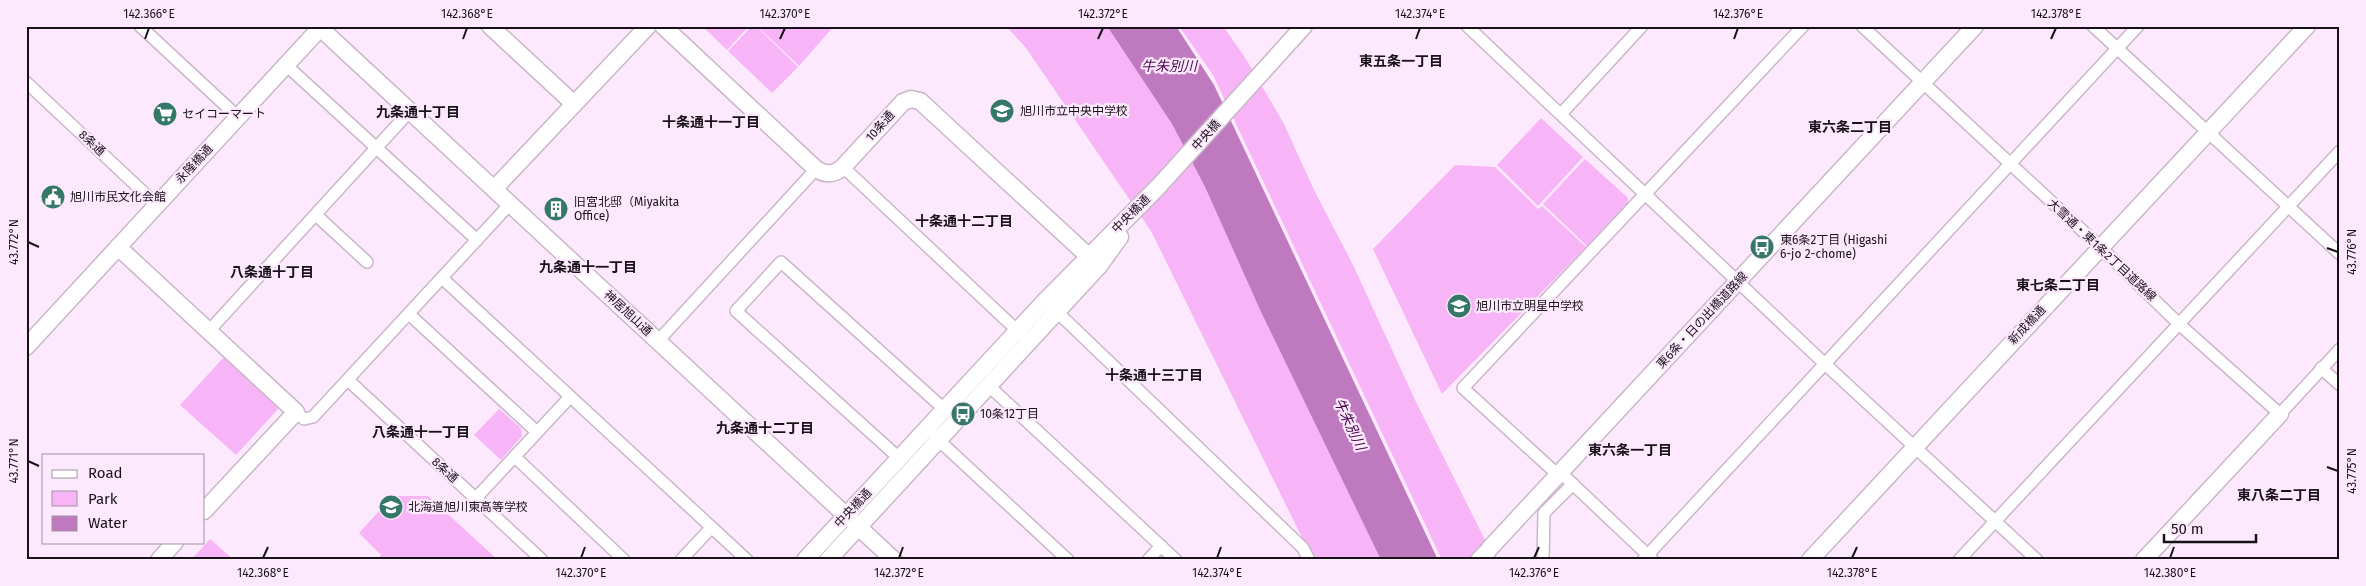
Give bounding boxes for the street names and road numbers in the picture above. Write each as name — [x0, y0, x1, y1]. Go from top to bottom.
street label: 10条通 — [863, 108, 897, 144]
street label: 中央橋 — [1189, 117, 1223, 153]
street label: 8条通 — [76, 127, 108, 159]
street label: 永隆橋通 — [173, 142, 215, 186]
street label: 中央橋通 — [1109, 192, 1153, 236]
street label: 大雪通・東1条2丁目道路線 — [2045, 196, 2159, 304]
street label: 東6条・日の出橋道路線 — [1654, 269, 1750, 371]
street label: 神居旭山通 — [601, 287, 655, 339]
street label: 新成橋通 — [2006, 303, 2048, 347]
street label: 8条通 — [429, 455, 461, 485]
street label: 中央橋通 — [832, 486, 874, 530]

